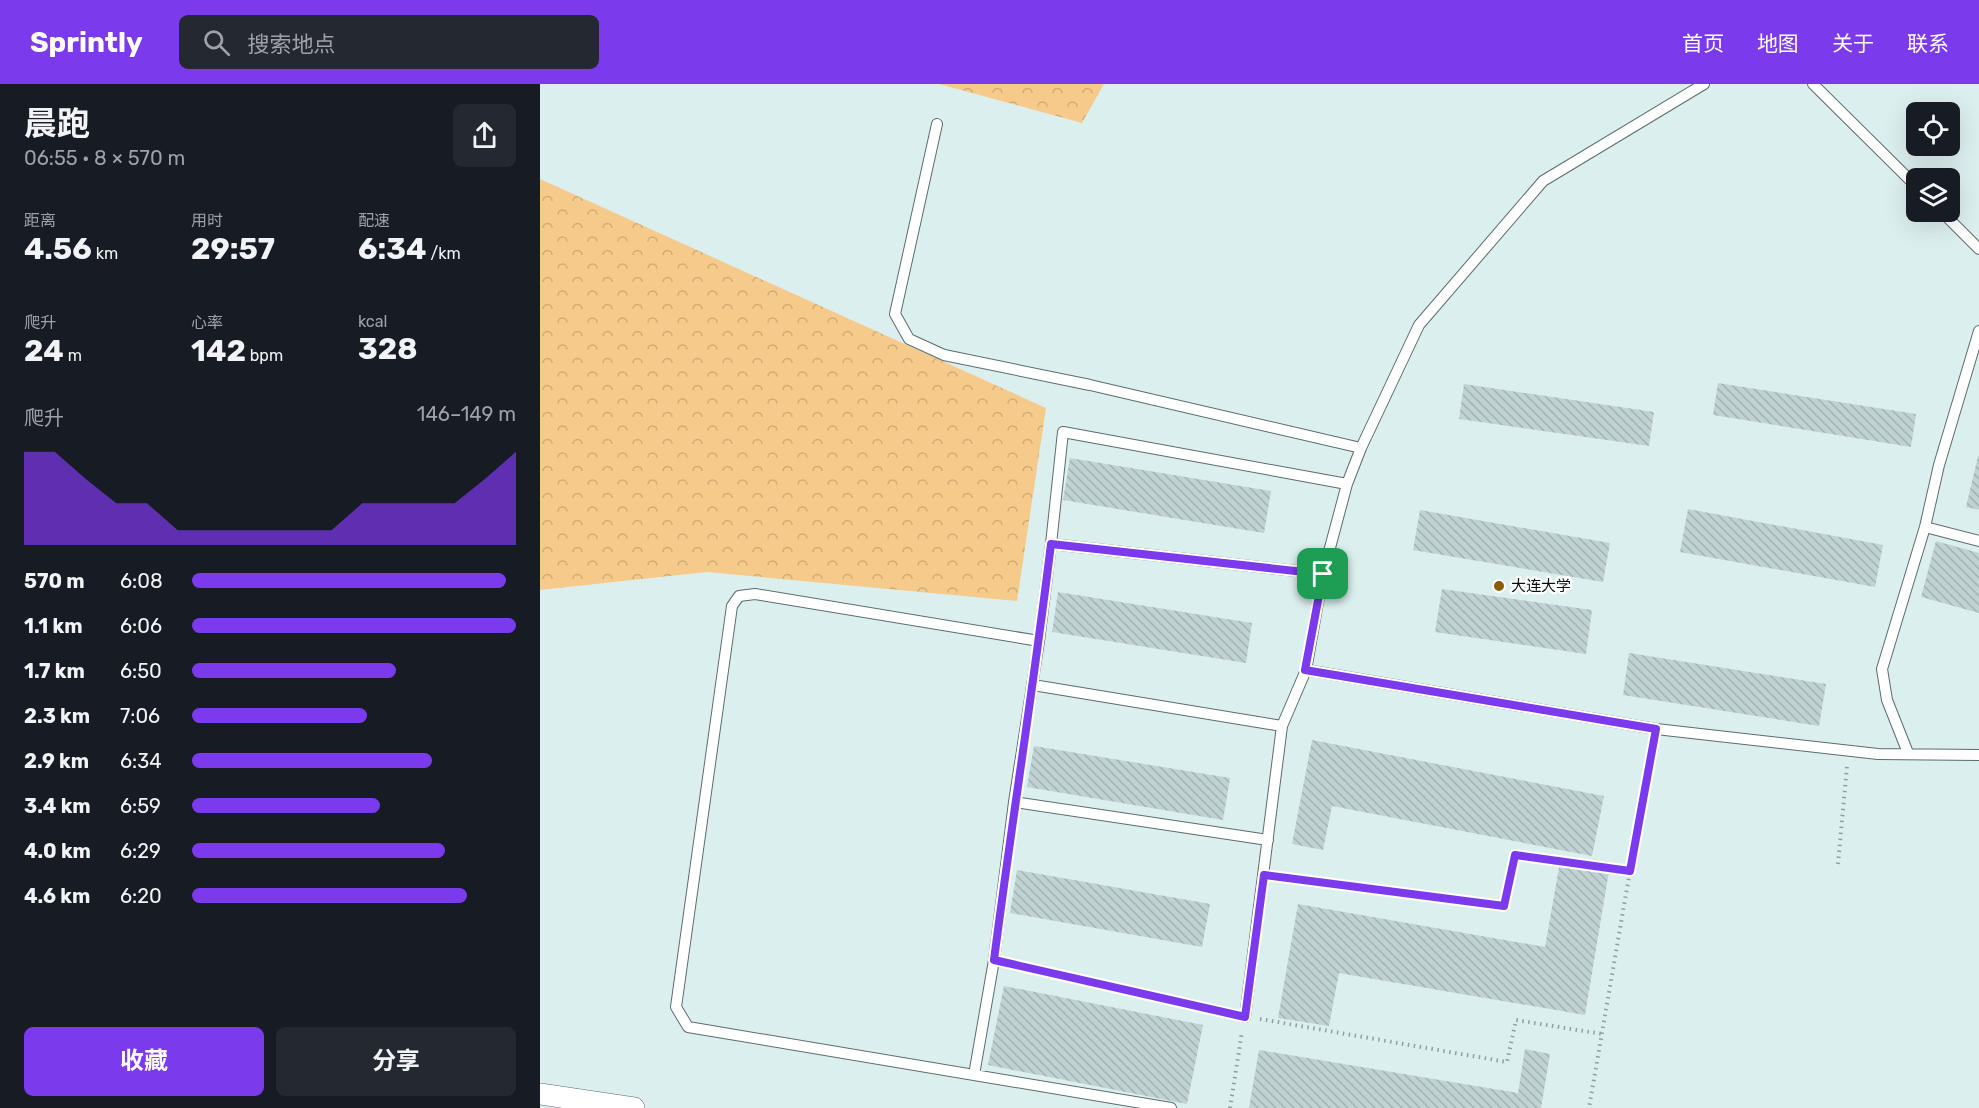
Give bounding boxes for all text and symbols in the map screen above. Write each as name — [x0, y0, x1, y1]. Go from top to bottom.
search box — [179, 15, 599, 69]
text: Sprintly — [30, 26, 143, 59]
icon: search — [200, 26, 233, 59]
text: 搜索地点 — [248, 31, 336, 58]
text: 首页 — [1682, 31, 1724, 56]
text: 地图 — [1757, 31, 1799, 56]
text: 关于 — [1832, 31, 1874, 56]
text: 联系 — [1907, 31, 1949, 56]
map controls — [1906, 102, 1960, 222]
button: locate — [1906, 102, 1960, 156]
text: 晨跑 — [24, 104, 90, 143]
button: share — [453, 104, 516, 167]
text: 06:55 · 8 × 570 m — [24, 146, 185, 170]
button: layers — [1906, 168, 1960, 222]
text: 距离 — [24, 211, 56, 230]
text: 用时 — [191, 211, 223, 230]
text: 配速 — [358, 211, 390, 230]
text: 4.56 — [24, 231, 92, 267]
text: 29:57 — [191, 231, 275, 267]
text: 6:34 — [358, 231, 427, 267]
text: km — [92, 244, 118, 263]
text: /km — [427, 244, 461, 263]
text: kcal — [358, 312, 387, 331]
text: 爬升 — [24, 313, 56, 332]
text: 心率 — [191, 313, 223, 332]
text: 328 — [358, 331, 418, 367]
text: 24 — [24, 333, 64, 369]
text: 142 — [191, 333, 246, 369]
text: m — [64, 346, 82, 365]
text: bpm — [246, 346, 283, 365]
text: 146–149 m — [417, 402, 516, 426]
text: 爬升 — [24, 406, 64, 430]
pin — [1297, 548, 1348, 599]
icon: arrive — [1306, 557, 1339, 590]
text: 570 m — [24, 569, 85, 593]
text: 6:08 — [120, 569, 163, 593]
place label: 大连大学 — [1511, 577, 1571, 595]
marker: 大连大学 — [1492, 579, 1506, 593]
text: 1.1 km — [24, 614, 83, 638]
text: 6:06 — [120, 614, 162, 638]
text: 1.7 km — [24, 659, 85, 683]
text: 6:50 — [120, 659, 162, 683]
text: 2.3 km — [24, 704, 90, 728]
text: 7:06 — [120, 704, 160, 728]
text: 2.9 km — [24, 749, 89, 773]
text: 6:34 — [120, 749, 162, 773]
text: 3.4 km — [24, 794, 91, 818]
text: 6:59 — [120, 794, 161, 818]
text: 4.0 km — [24, 839, 91, 863]
text: 6:29 — [120, 839, 161, 863]
text: 4.6 km — [24, 884, 90, 908]
text: 6:20 — [120, 884, 162, 908]
button: 收藏 — [24, 1027, 264, 1096]
button: 分享 — [276, 1027, 516, 1096]

